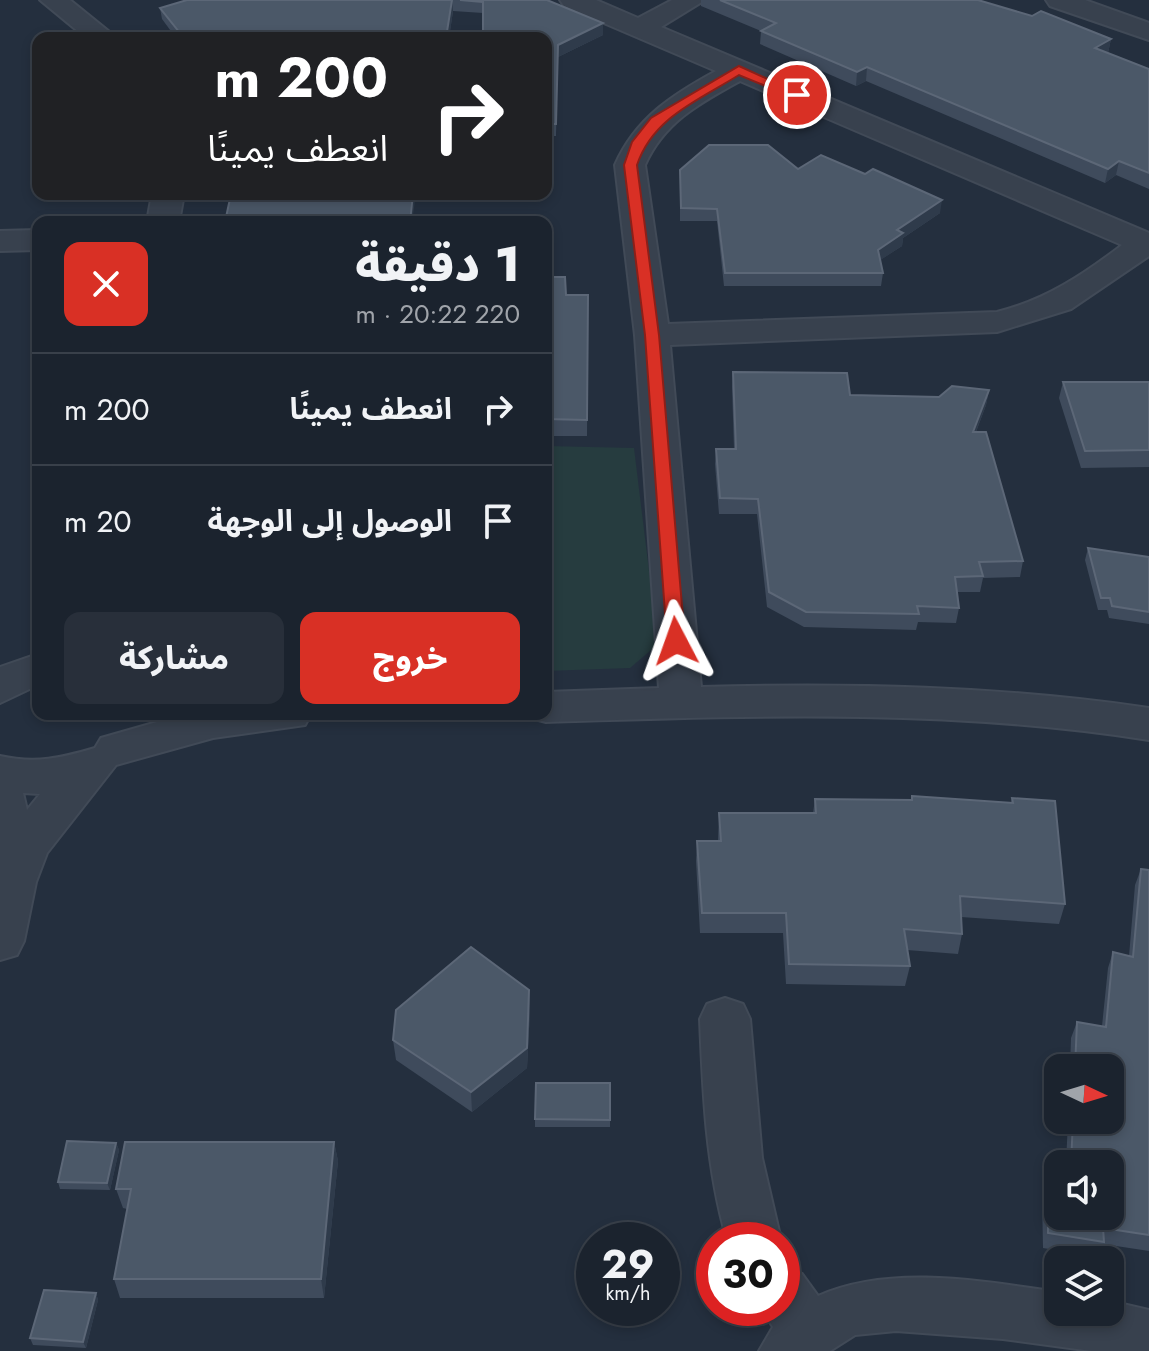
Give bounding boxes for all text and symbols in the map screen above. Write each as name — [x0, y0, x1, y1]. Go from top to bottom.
text: 200 m — [214, 37, 388, 118]
pin — [763, 61, 831, 129]
icon: right — [416, 64, 520, 168]
icon: arrive — [775, 73, 819, 117]
text: انعطف يمينًا — [207, 122, 388, 174]
text: 1 دقيقة — [355, 230, 520, 299]
button: close — [64, 242, 148, 326]
text: 220 m · 20:22 — [356, 295, 520, 333]
text: انعطف يمينًا — [290, 387, 452, 430]
icon: right — [476, 387, 520, 431]
text: 200 m — [64, 388, 149, 431]
text: الوصول إلى الوجهة — [207, 499, 452, 542]
icon: arrive — [476, 499, 520, 543]
text: 20 m — [64, 500, 131, 543]
position arrow — [634, 599, 718, 683]
button: مشاركة — [64, 612, 284, 704]
button: خروج — [300, 612, 520, 704]
north arrow — [1044, 1054, 1124, 1134]
map controls — [1044, 1054, 1124, 1326]
button: sound — [1044, 1150, 1124, 1230]
speed limit sign: 30 — [696, 1222, 800, 1326]
text: 29 — [602, 1235, 655, 1293]
button: layers — [1044, 1246, 1124, 1326]
text: km/h — [605, 1279, 651, 1308]

